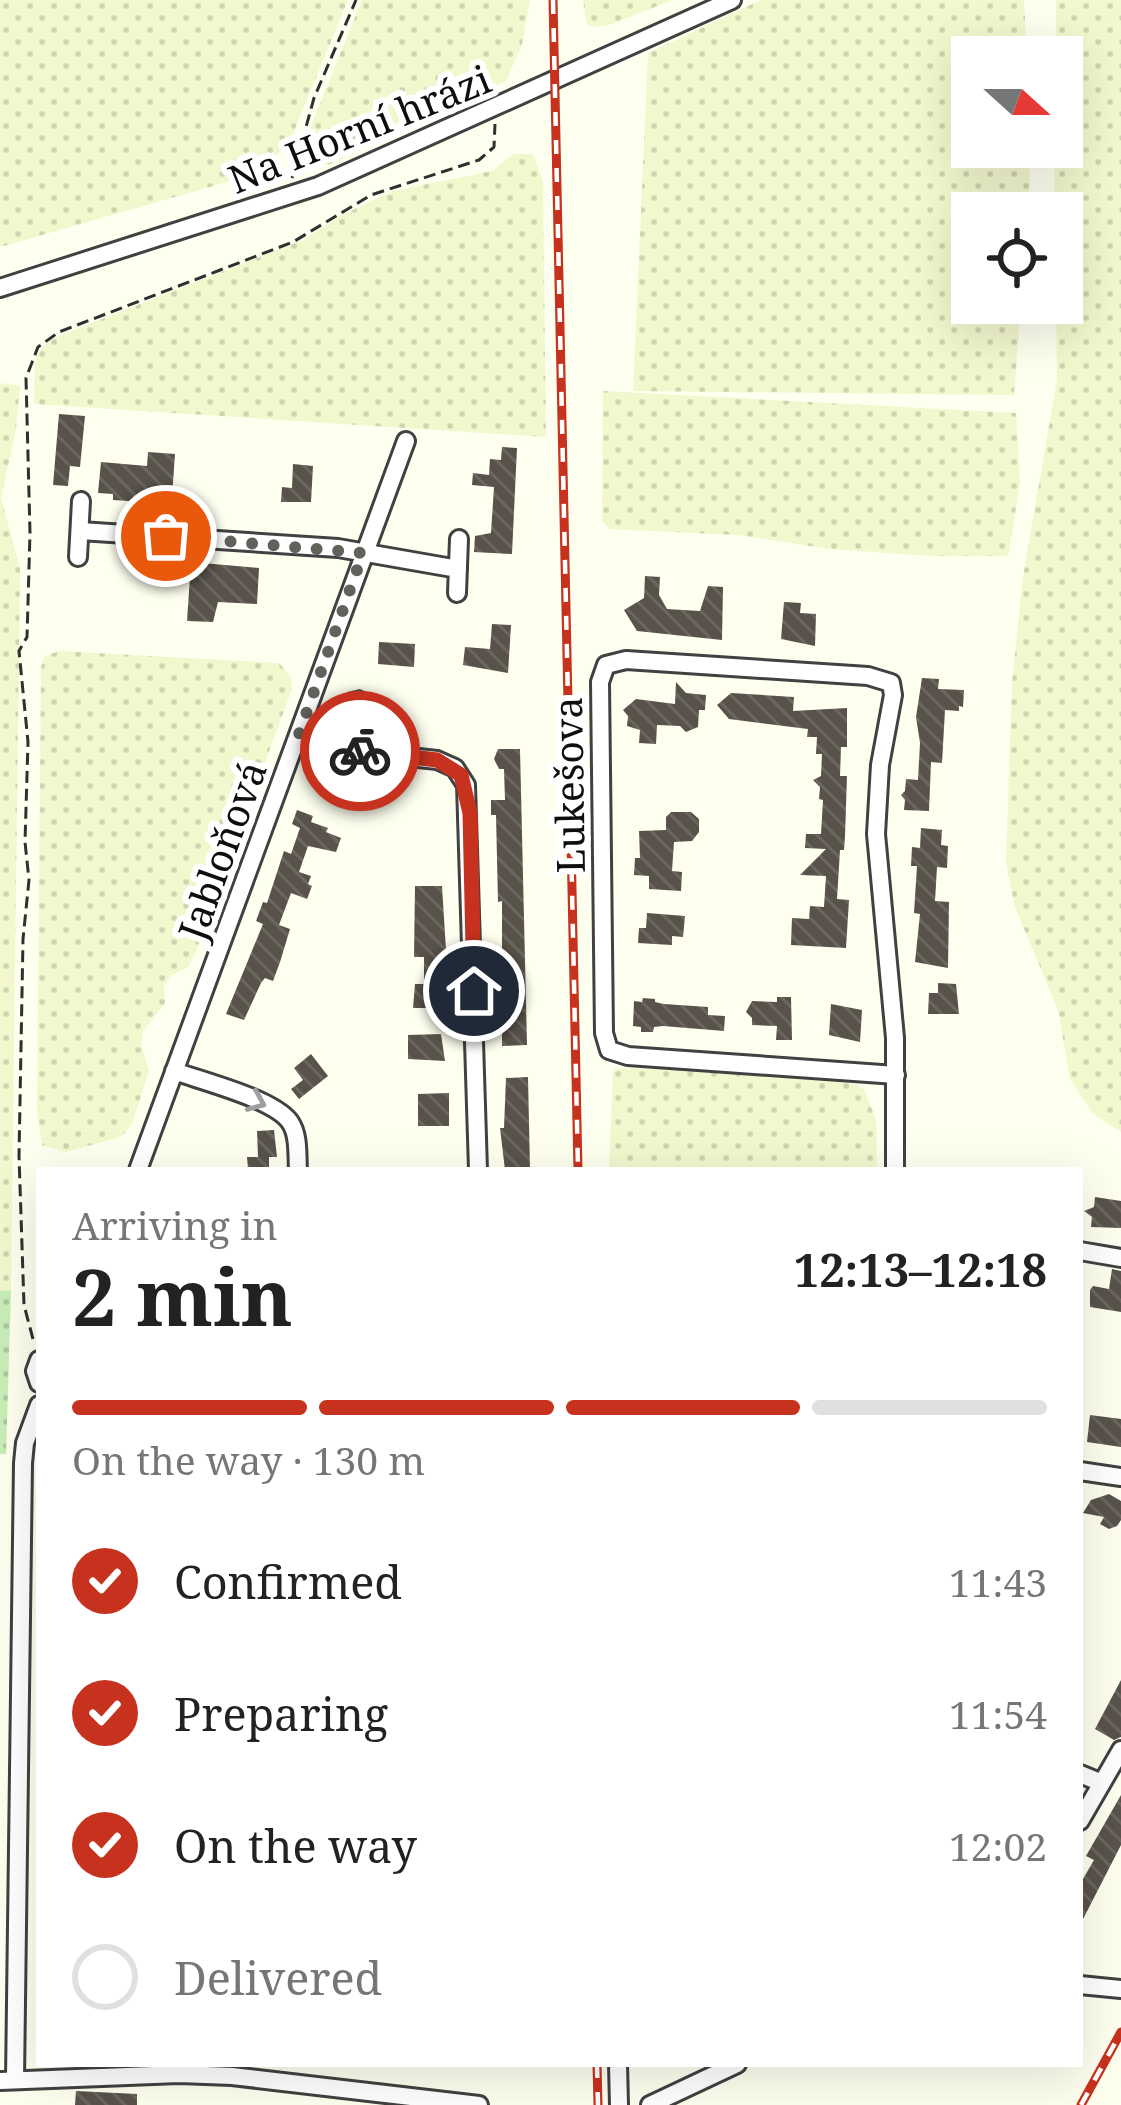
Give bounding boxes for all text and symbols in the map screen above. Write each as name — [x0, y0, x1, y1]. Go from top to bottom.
north arrow — [951, 36, 1083, 168]
map controls — [951, 36, 1083, 324]
street label: Na Horní hrázi — [220, 51, 498, 205]
button: locate — [951, 192, 1083, 324]
pin — [115, 485, 217, 587]
icon: bag — [133, 503, 199, 569]
courier — [300, 691, 420, 811]
street label: Lukešova — [540, 696, 596, 874]
icon: bike — [327, 718, 393, 784]
street label: Jabloňová — [164, 753, 278, 948]
pin — [423, 940, 525, 1042]
icon: home — [441, 958, 507, 1024]
one-way arrow — [245, 1088, 266, 1112]
text: Arriving in — [72, 1198, 278, 1251]
text: 12:13–12:18 — [794, 1239, 1047, 1300]
text: 2 min — [72, 1243, 293, 1349]
text: On the way · 130 m — [72, 1433, 425, 1486]
icon: check — [72, 1548, 138, 1614]
text: Confirmed — [174, 1551, 402, 1612]
text: 11:43 — [949, 1555, 1047, 1608]
icon: check — [72, 1680, 138, 1746]
text: Preparing — [174, 1683, 388, 1744]
text: 11:54 — [949, 1687, 1047, 1740]
icon: check — [72, 1812, 138, 1878]
text: On the way — [174, 1815, 417, 1876]
text: 12:02 — [949, 1819, 1047, 1872]
text: Delivered — [174, 1947, 382, 2008]

